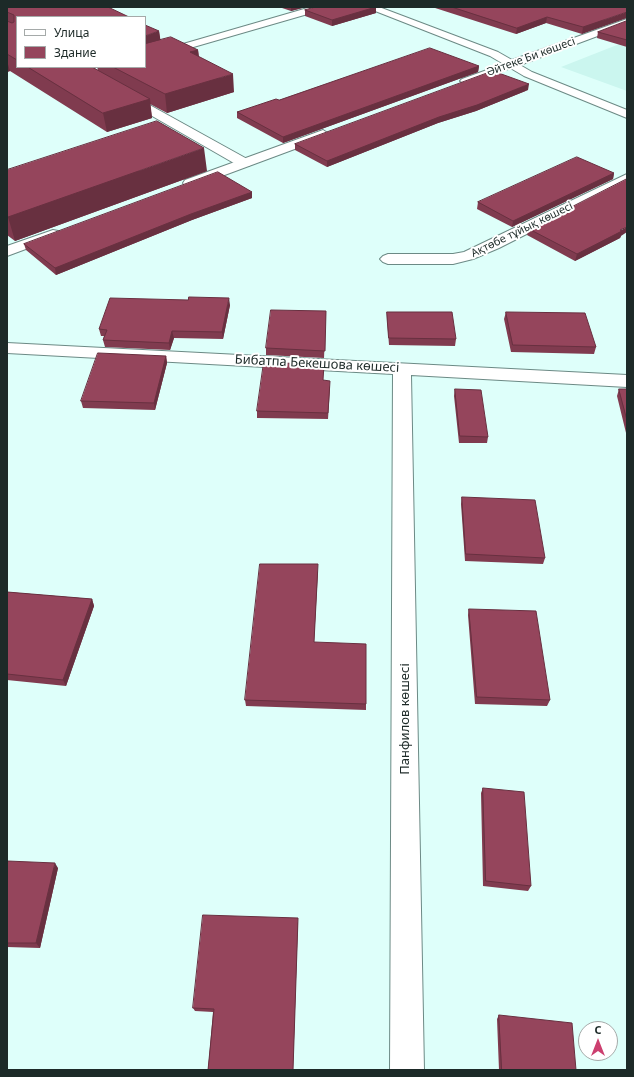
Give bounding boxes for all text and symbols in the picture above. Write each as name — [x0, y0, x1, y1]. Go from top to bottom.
legend — [16, 16, 146, 68]
text: Улица — [54, 24, 89, 41]
street label: Әйтеке Би көшесі — [485, 35, 577, 79]
text: Здание — [54, 44, 96, 61]
street label: Ақтөбе тұйық көшесі — [469, 200, 575, 260]
street label: Бибатпа Бекешова көшесі — [234, 352, 400, 376]
street label: Панфилов көшесі — [397, 663, 413, 775]
north arrow — [578, 1021, 618, 1061]
text: С — [594, 1022, 602, 1037]

